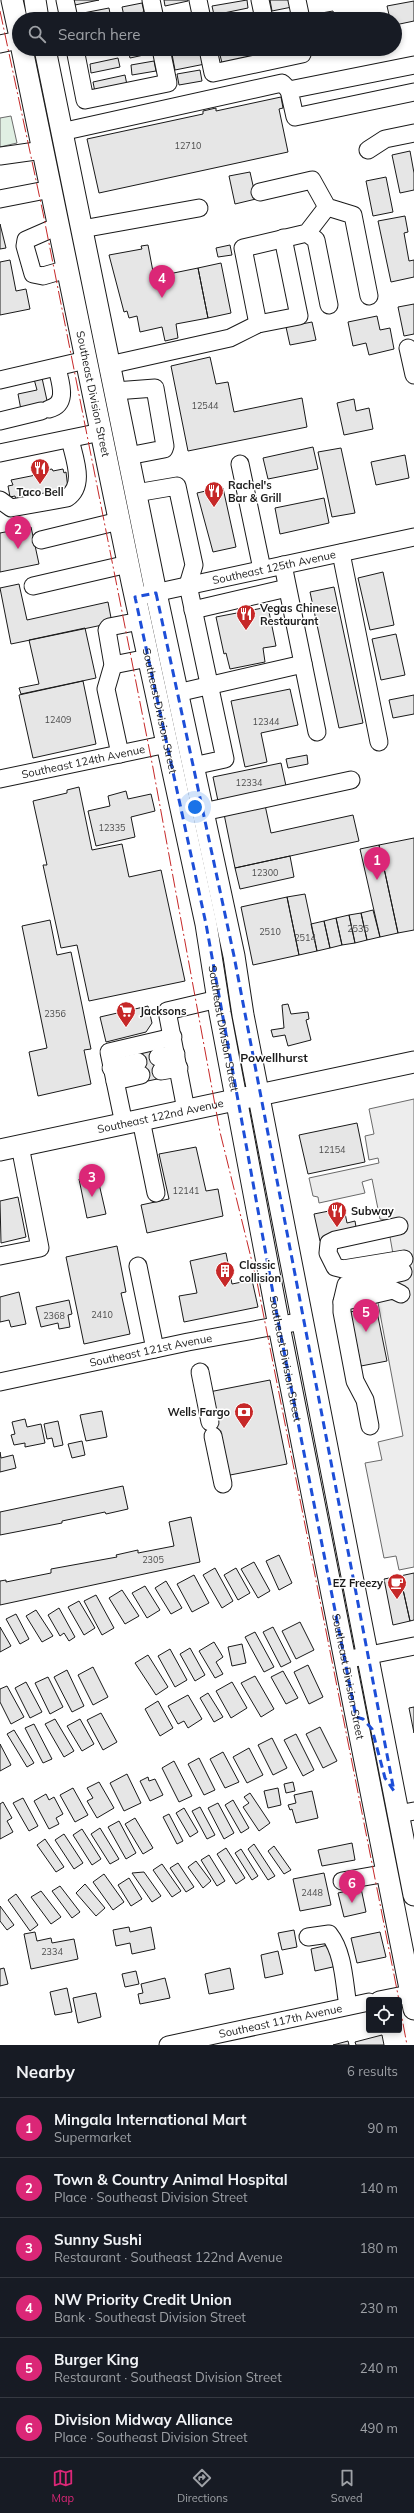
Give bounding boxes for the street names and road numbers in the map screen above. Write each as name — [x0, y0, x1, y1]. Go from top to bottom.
street label: Southeast Division Street — [73, 330, 113, 458]
street label: Southeast 125th Avenue — [211, 547, 337, 587]
street label: Southeast Division Street — [139, 647, 180, 775]
street label: Southeast 124th Avenue — [20, 742, 146, 781]
street label: Southeast Division Street — [206, 964, 242, 1093]
street label: Southeast 122nd Avenue — [96, 1096, 225, 1136]
street label: Southeast Division Street — [266, 1294, 305, 1423]
street label: Southeast 121st Avenue — [88, 1331, 213, 1370]
street label: Southeast Division Street — [329, 1612, 368, 1741]
street label: Southeast 117th Avenue — [217, 2001, 343, 2041]

